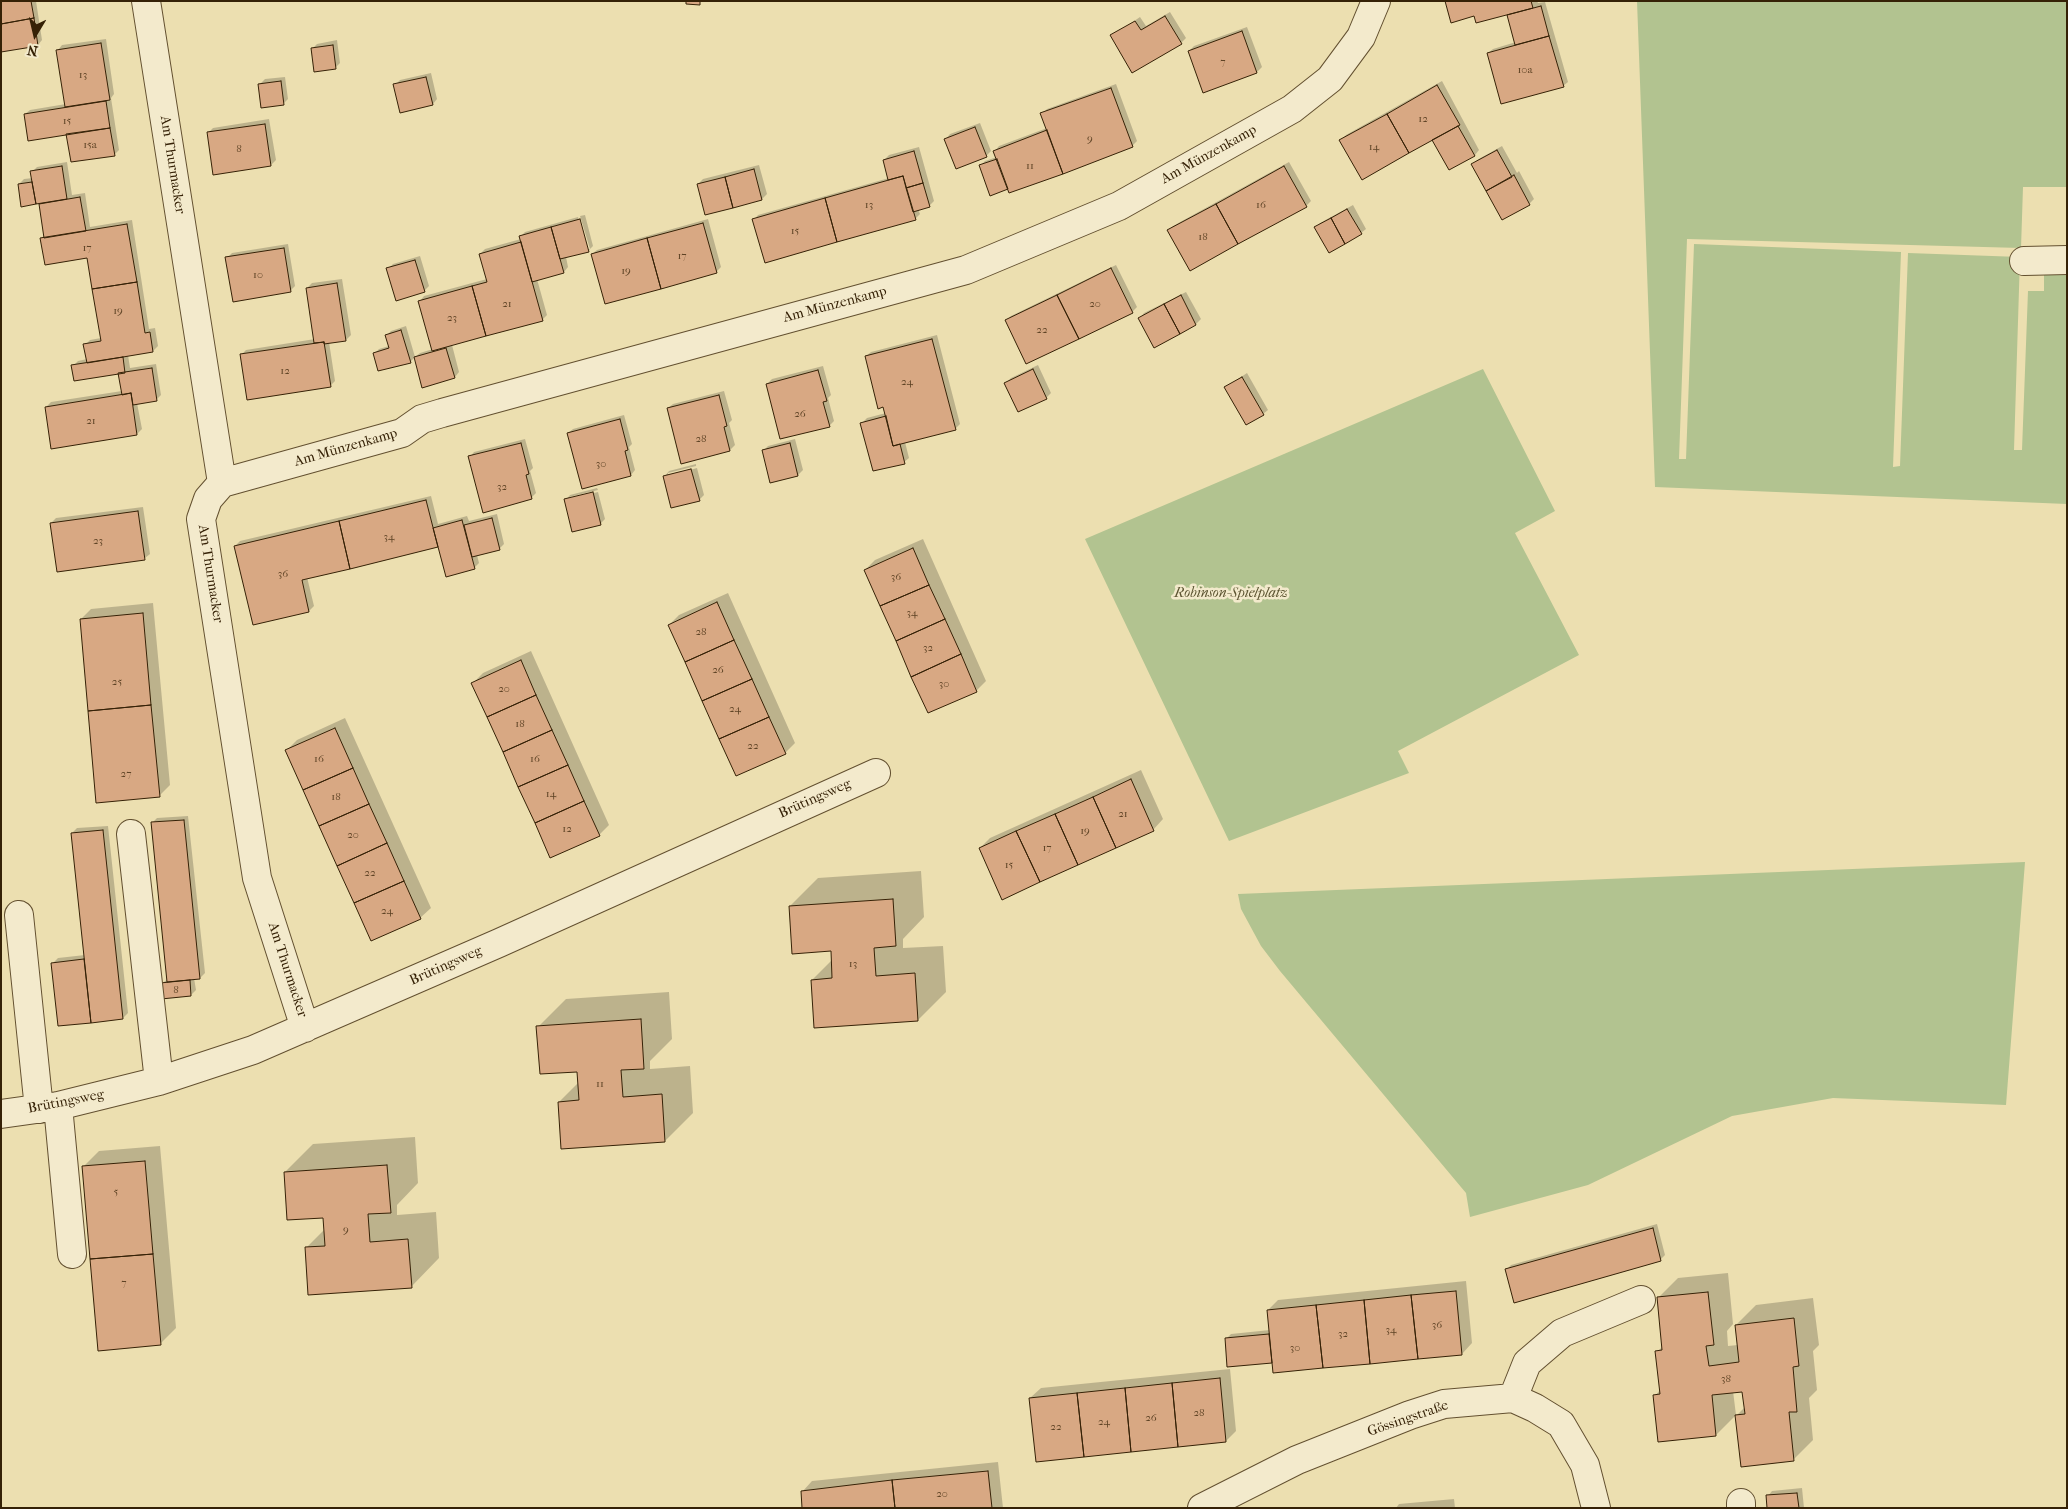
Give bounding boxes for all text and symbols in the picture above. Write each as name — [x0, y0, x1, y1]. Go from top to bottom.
north arrow — [10, 10, 60, 60]
text: N — [26, 41, 39, 60]
house number: 7 — [1220, 55, 1226, 69]
house number: 10a — [1517, 63, 1533, 77]
house number: 13 — [79, 68, 87, 82]
house number: 12 — [1418, 112, 1428, 126]
house number: 15 — [63, 114, 71, 128]
street label: Am Thurmacker — [156, 115, 188, 215]
street label: Am Münzenkamp — [1158, 122, 1260, 188]
house number: 9 — [1087, 132, 1093, 146]
house number: 15a — [83, 138, 97, 152]
house number: 14 — [1369, 140, 1379, 154]
house number: 8 — [236, 142, 242, 156]
house number: 11 — [1026, 159, 1034, 173]
house number: 13 — [865, 198, 873, 212]
house number: 16 — [1256, 198, 1266, 212]
house number: 15 — [791, 224, 799, 238]
house number: 18 — [1198, 230, 1208, 244]
house number: 17 — [82, 241, 92, 255]
house number: 17 — [677, 249, 687, 263]
house number: 19 — [621, 264, 631, 278]
house number: 10 — [253, 268, 263, 282]
street label: Am Münzenkamp — [781, 283, 889, 327]
house number: 21 — [502, 297, 512, 311]
house number: 20 — [1089, 297, 1101, 311]
house number: 19 — [113, 304, 123, 318]
house number: 23 — [447, 311, 457, 325]
house number: 22 — [1036, 323, 1048, 337]
house number: 12 — [280, 364, 290, 378]
house number: 24 — [901, 375, 913, 389]
house number: 26 — [794, 407, 806, 421]
house number: 21 — [86, 414, 96, 428]
street label: Am Münzenkamp — [292, 425, 400, 471]
house number: 28 — [695, 432, 707, 446]
house number: 30 — [596, 457, 606, 471]
house number: 32 — [497, 480, 507, 494]
street label: Am Thurmacker — [194, 524, 226, 624]
house number: 34 — [383, 530, 395, 544]
house number: 23 — [93, 534, 103, 548]
house number: 36 — [278, 567, 288, 581]
house number: 36 — [891, 570, 901, 584]
park label: Robinson-Spielplatz — [1174, 586, 1288, 602]
house number: 34 — [906, 606, 918, 620]
house number: 28 — [695, 625, 707, 639]
house number: 32 — [923, 641, 933, 655]
house number: 26 — [712, 663, 724, 677]
house number: 25 — [112, 675, 122, 689]
house number: 30 — [939, 677, 949, 691]
house number: 20 — [498, 682, 510, 696]
house number: 24 — [729, 702, 741, 716]
house number: 18 — [515, 717, 525, 731]
house number: 22 — [747, 739, 759, 753]
house number: 16 — [314, 752, 324, 766]
house number: 16 — [530, 752, 540, 766]
house number: 27 — [121, 767, 131, 781]
street label: Brütingsweg — [776, 776, 854, 822]
house number: 14 — [546, 787, 556, 801]
house number: 18 — [331, 790, 341, 804]
house number: 21 — [1118, 807, 1128, 821]
house number: 12 — [562, 822, 572, 836]
house number: 19 — [1080, 824, 1090, 838]
house number: 20 — [347, 828, 359, 842]
house number: 17 — [1042, 841, 1052, 855]
house number: 15 — [1005, 858, 1013, 872]
house number: 22 — [364, 866, 376, 880]
house number: 24 — [381, 904, 393, 918]
street label: Am Thurmacker — [264, 920, 310, 1020]
street label: Brütingsweg — [407, 943, 485, 989]
house number: 13 — [849, 957, 857, 971]
house number: 8 — [173, 983, 179, 997]
house number: 11 — [596, 1077, 604, 1091]
street label: Brütingsweg — [26, 1086, 106, 1118]
house number: 5 — [114, 1185, 118, 1199]
house number: 9 — [343, 1223, 349, 1237]
house number: 7 — [121, 1276, 127, 1290]
house number: 36 — [1432, 1318, 1442, 1332]
house number: 34 — [1385, 1323, 1397, 1337]
house number: 32 — [1338, 1327, 1348, 1341]
house number: 30 — [1290, 1341, 1300, 1355]
house number: 38 — [1721, 1372, 1731, 1386]
street label: Gössingstraße — [1365, 1397, 1451, 1441]
house number: 28 — [1193, 1406, 1205, 1420]
house number: 26 — [1145, 1411, 1157, 1425]
house number: 24 — [1098, 1415, 1110, 1429]
house number: 22 — [1050, 1420, 1062, 1434]
house number: 20 — [936, 1487, 948, 1501]

